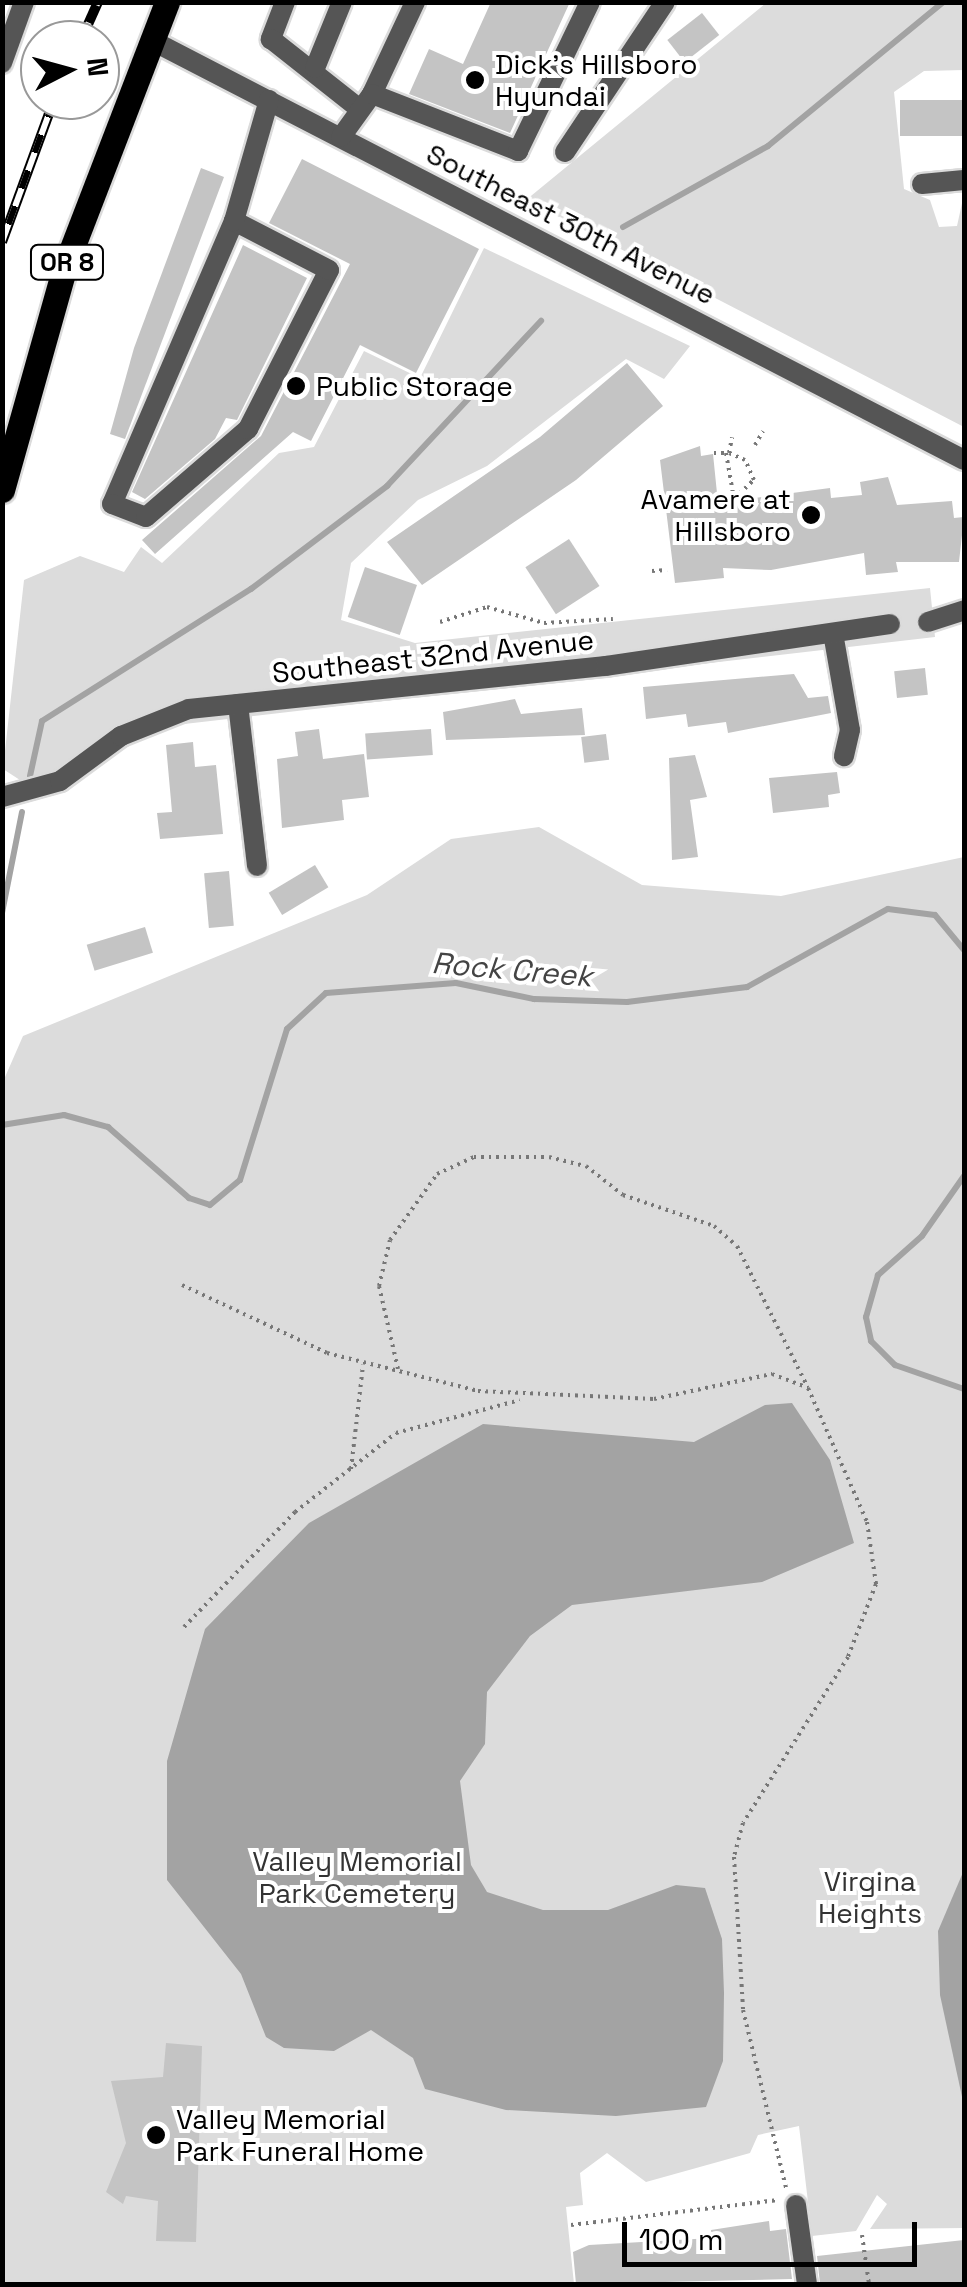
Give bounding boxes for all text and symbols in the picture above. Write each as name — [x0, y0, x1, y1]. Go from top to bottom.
north arrow — [20, 20, 120, 120]
place label: Dick's Hillsboro Hyundai — [495, 47, 698, 113]
text: N — [79, 56, 117, 78]
marker: Dick's Hillsboro Hyundai — [464, 69, 486, 91]
street label: Southeast 30th Avenue — [421, 136, 721, 312]
road number: OR 8 — [30, 242, 104, 282]
place label: Public Storage — [316, 369, 513, 403]
marker: Public Storage — [285, 375, 307, 397]
place label: Avamere at Hillsboro — [641, 482, 791, 548]
marker: Avamere at Hillsboro — [800, 504, 822, 526]
street label: Southeast 32nd Avenue — [270, 622, 596, 690]
water label: Rock Creek — [430, 945, 594, 995]
park label: Valley Memorial Park Cemetery — [252, 1844, 462, 1910]
park label: Virgina Heights — [818, 1864, 922, 1930]
place label: Valley Memorial Park Funeral Home — [176, 2102, 424, 2168]
marker: Valley Memorial Park Funeral Home — [145, 2124, 167, 2146]
scale bar — [627, 2202, 922, 2264]
text: 100 m — [639, 2220, 724, 2259]

